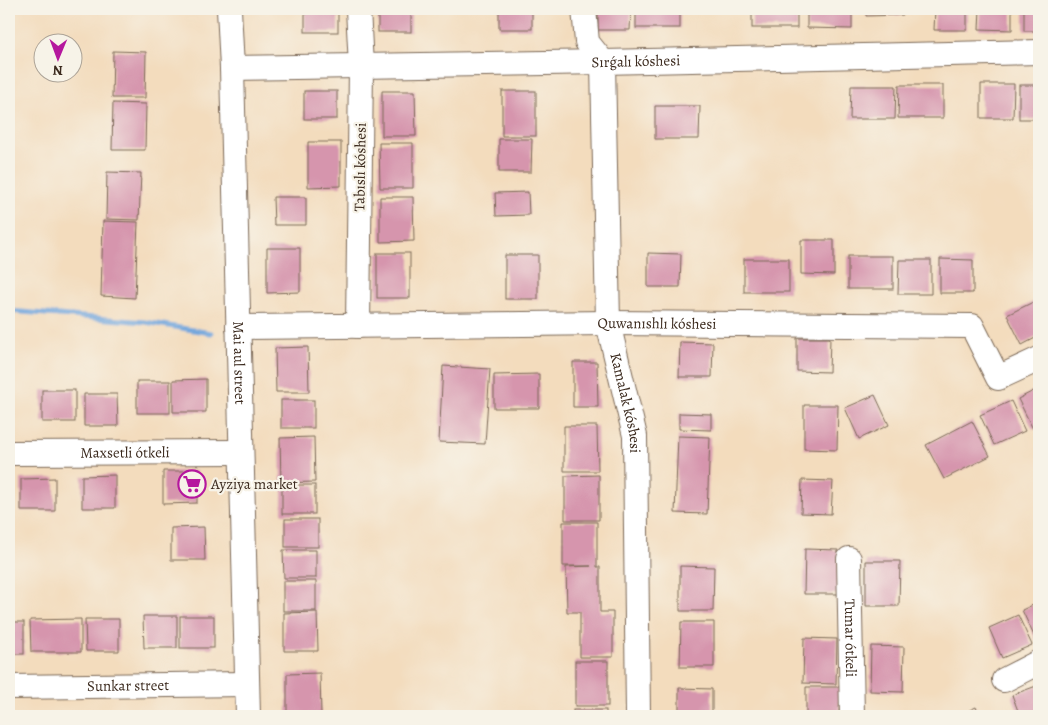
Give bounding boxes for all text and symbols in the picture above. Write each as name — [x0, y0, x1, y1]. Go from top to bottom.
north arrow — [32, 32, 82, 82]
street label: Sırǵalı kóshesi — [591, 50, 681, 72]
text: N — [53, 61, 63, 80]
street label: Tabıslı kóshesi — [349, 122, 371, 212]
street label: Quwanıshlı kóshesi — [597, 313, 717, 334]
street label: Mai aul street — [228, 321, 250, 405]
street label: Kamalak kóshesi — [605, 351, 645, 453]
street label: Maxsetli ótkeli — [80, 442, 170, 463]
supermarket icon: Ayziya market — [177, 469, 207, 499]
place label: Ayziya market — [210, 474, 298, 494]
street label: Tumar ótkeli — [840, 599, 861, 677]
street label: Sunkar street — [87, 675, 169, 696]

